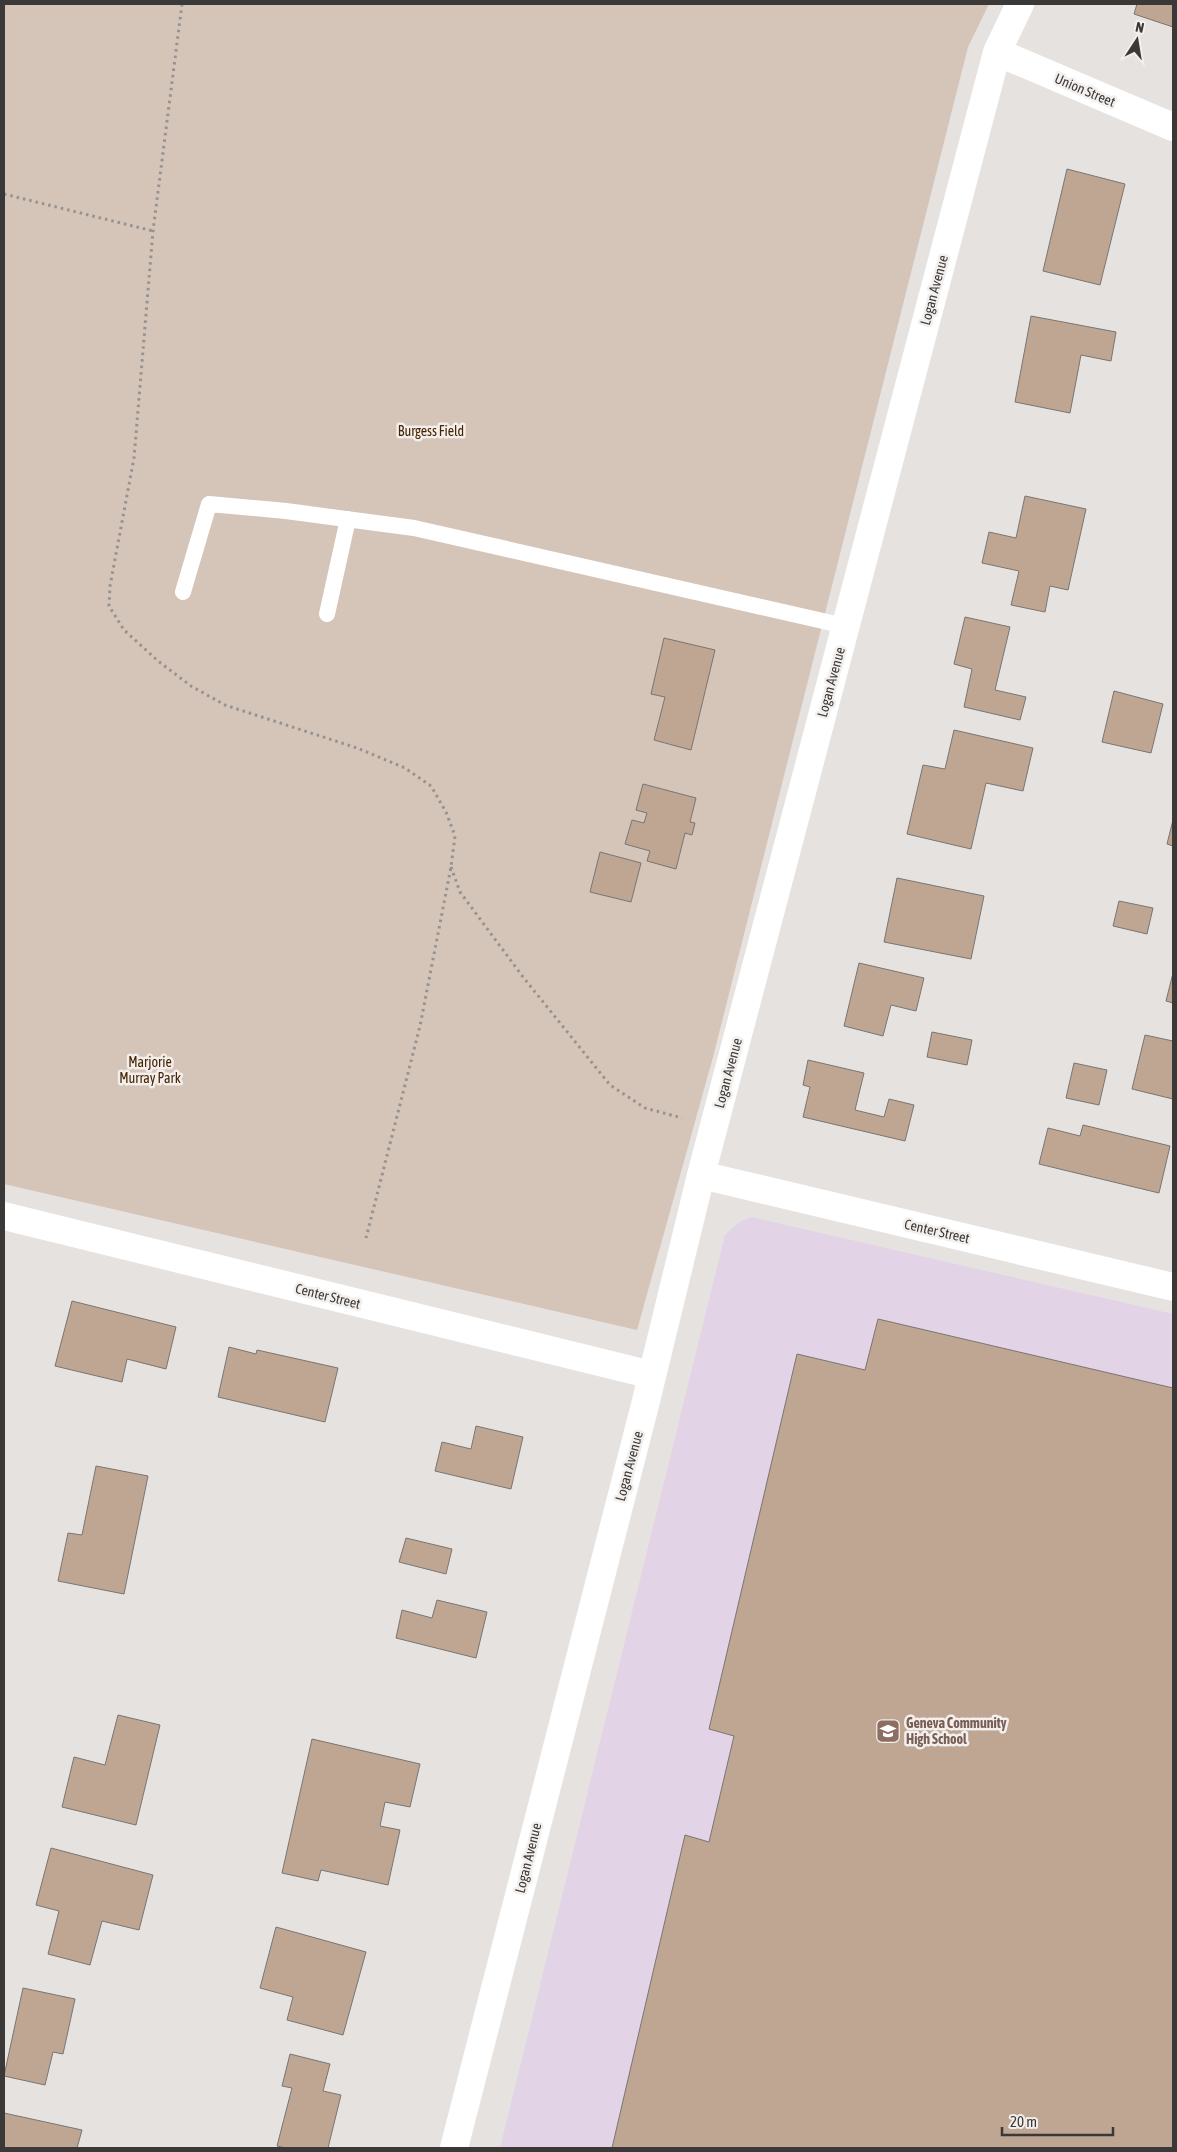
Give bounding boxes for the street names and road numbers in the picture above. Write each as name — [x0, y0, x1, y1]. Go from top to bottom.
street label: Union Street — [1052, 70, 1118, 110]
street label: Logan Avenue — [917, 253, 951, 327]
street label: Logan Avenue — [814, 645, 848, 719]
street label: Logan Avenue — [711, 1036, 745, 1110]
street label: Center Street — [903, 1216, 971, 1246]
street label: Center Street — [294, 1280, 362, 1312]
street label: Logan Avenue — [612, 1429, 646, 1503]
street label: Logan Avenue — [512, 1821, 544, 1895]

